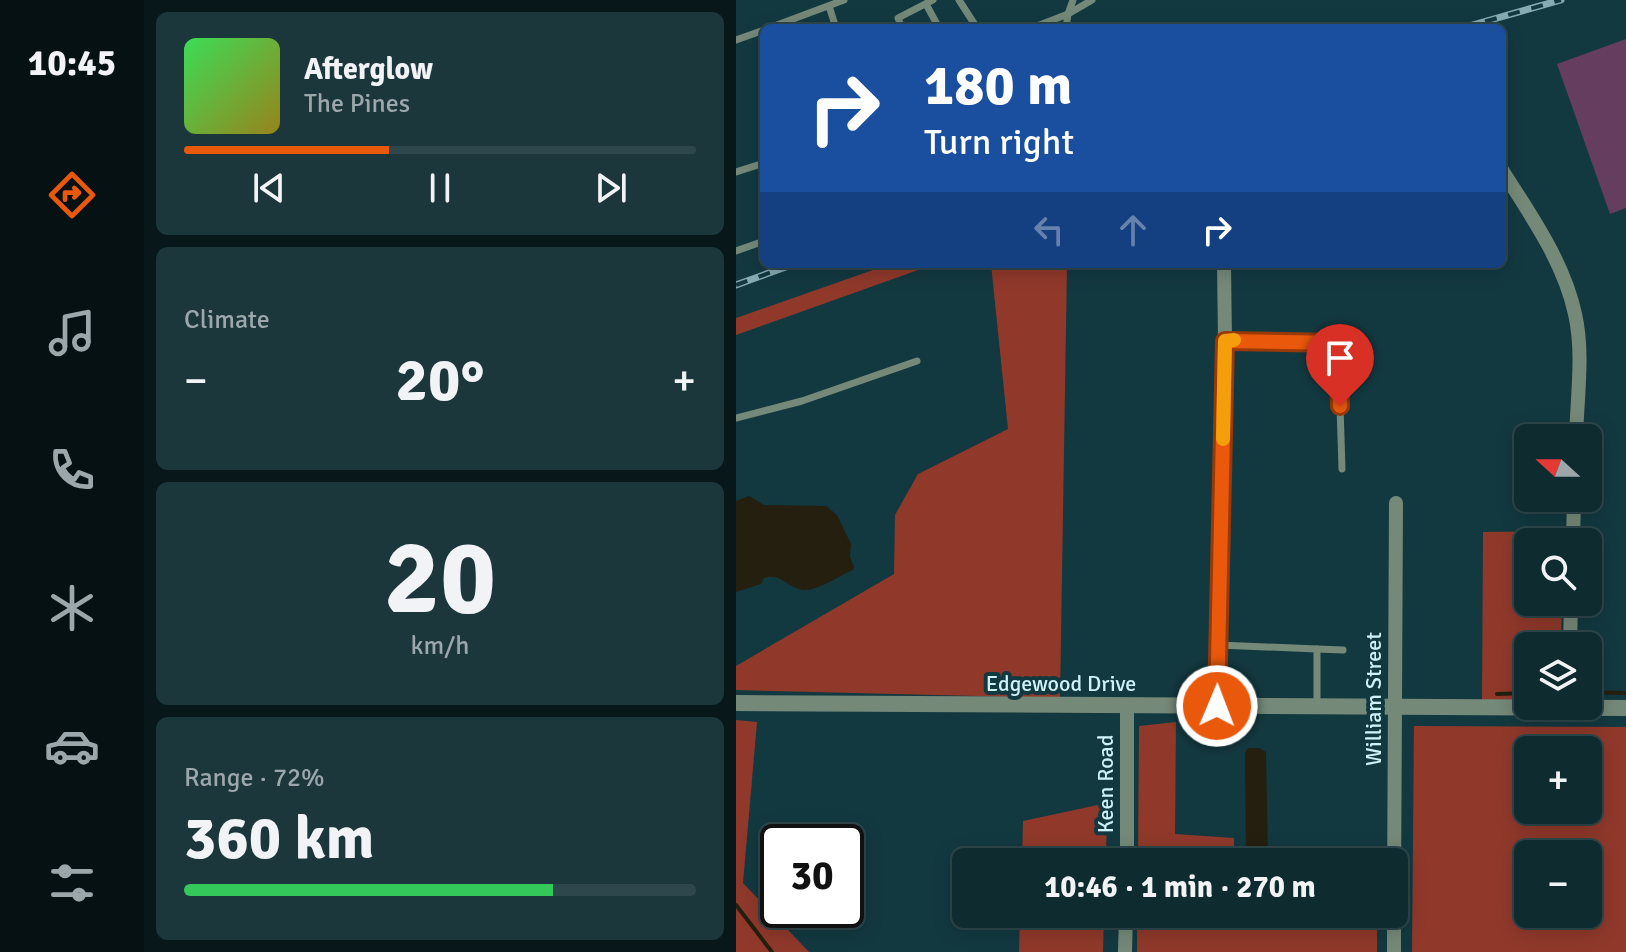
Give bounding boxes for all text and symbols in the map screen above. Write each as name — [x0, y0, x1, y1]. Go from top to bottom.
text: 10:45 — [28, 41, 116, 86]
text: Afterglow — [304, 51, 433, 88]
text: 180 m — [924, 51, 1072, 120]
icon: right — [792, 56, 896, 160]
text: The Pines — [304, 88, 410, 120]
text: Turn right — [924, 120, 1074, 165]
icon: previous — [247, 166, 291, 210]
icon: pause — [418, 166, 462, 210]
icon: next — [589, 166, 633, 210]
icon: directions — [44, 167, 100, 223]
icon: left — [1027, 208, 1071, 252]
icon: ahead — [1111, 208, 1155, 252]
icon: right — [1195, 208, 1239, 252]
text: Climate — [184, 304, 270, 336]
icon: music — [44, 305, 100, 361]
pin — [1306, 324, 1374, 406]
icon: arrive — [1318, 336, 1362, 380]
text: 20° — [396, 344, 484, 418]
text: − — [184, 354, 208, 408]
text: + — [672, 354, 696, 408]
north arrow — [1514, 424, 1602, 512]
map controls — [1514, 424, 1602, 928]
icon: phone — [44, 442, 100, 498]
text: 20 — [384, 514, 496, 642]
button: search — [1514, 528, 1602, 616]
icon: climate — [44, 580, 100, 636]
text: km/h — [411, 630, 469, 662]
street label: William Street — [1360, 632, 1387, 766]
button: layers — [1514, 632, 1602, 720]
position arrow — [1175, 664, 1259, 748]
street label: Edgewood Drive — [986, 670, 1136, 697]
icon: car — [44, 718, 100, 774]
street label: Keen Road — [1092, 735, 1119, 833]
button: + — [1514, 736, 1602, 824]
text: Range · 72% — [184, 762, 325, 794]
text: 360 km — [184, 802, 374, 876]
speed limit sign: 30 — [760, 824, 864, 928]
button: − — [1514, 840, 1602, 928]
icon: filters — [44, 855, 100, 911]
text: 10:46 · 1 min · 270 m — [1044, 869, 1316, 906]

